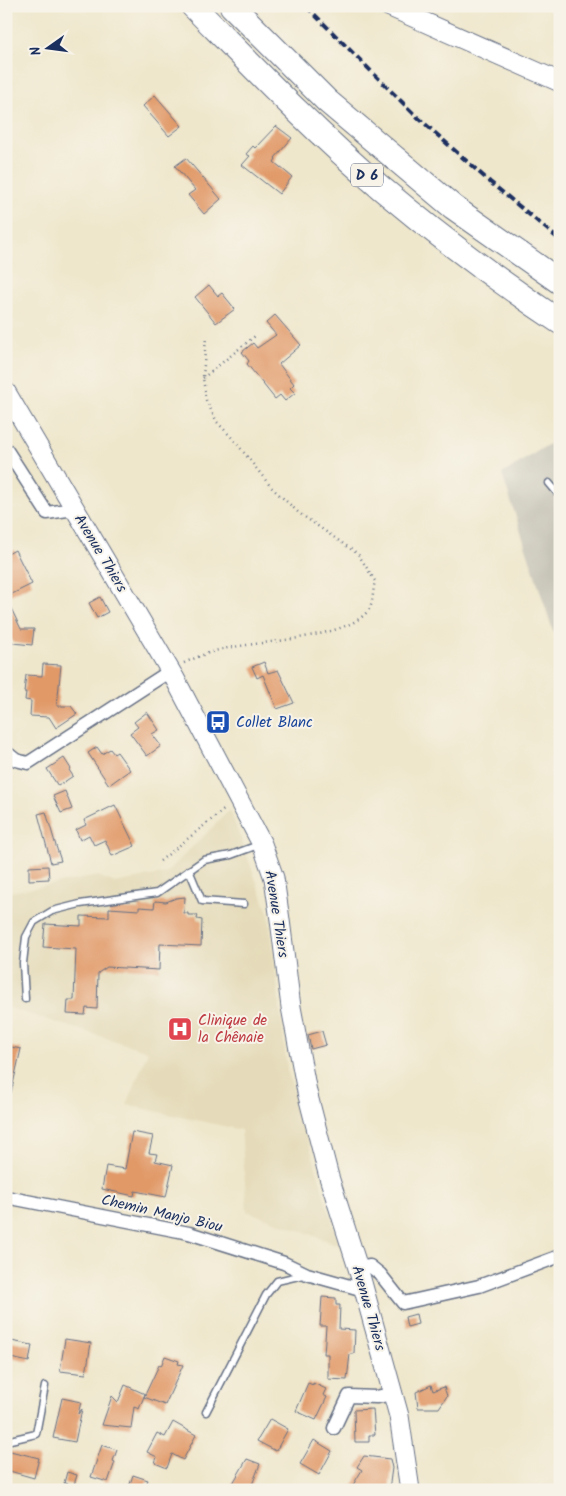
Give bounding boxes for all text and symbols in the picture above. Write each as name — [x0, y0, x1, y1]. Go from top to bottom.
north arrow — [22, 22, 72, 72]
text: N — [25, 44, 48, 58]
road number: D 6 — [351, 164, 383, 186]
street label: Avenue Thiers — [67, 510, 133, 598]
bus stop icon: Collet Blanc — [205, 709, 231, 735]
place label: Collet Blanc — [236, 711, 313, 735]
street label: Avenue Thiers — [257, 869, 295, 960]
place label: Clinique de la Chênaie — [198, 1009, 267, 1050]
hospital icon: Clinique de la Chênaie — [167, 1016, 193, 1042]
street label: Chemin Manjo Biou — [99, 1188, 225, 1240]
street label: Avenue Thiers — [344, 1263, 392, 1354]

